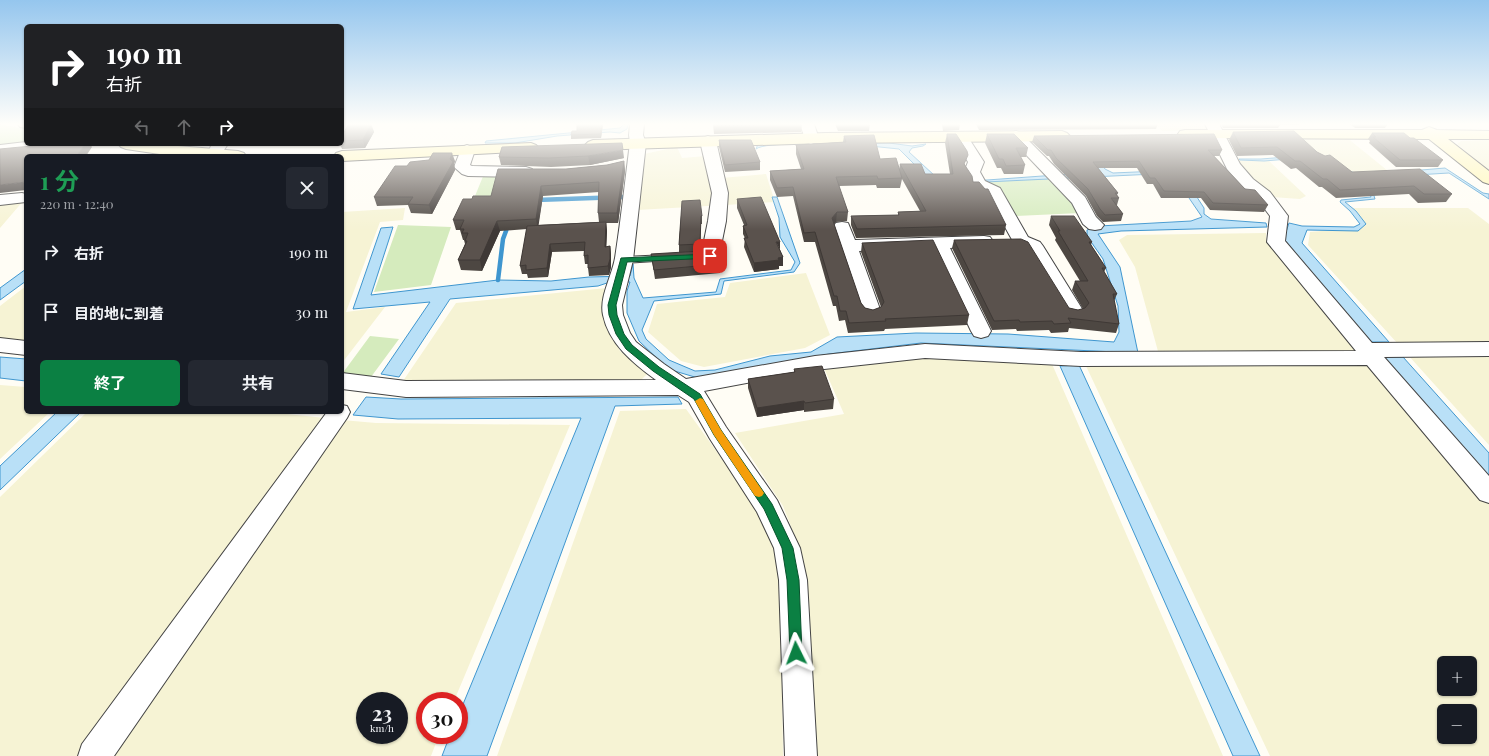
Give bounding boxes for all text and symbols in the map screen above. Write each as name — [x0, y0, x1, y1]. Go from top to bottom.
text: 190 m — [106, 34, 182, 71]
icon: right — [40, 40, 92, 92]
text: 右折 — [106, 72, 142, 96]
icon: left — [131, 116, 153, 138]
icon: ahead — [173, 116, 195, 138]
icon: right — [215, 116, 237, 138]
text: 1 分 — [40, 164, 79, 196]
button: close — [286, 167, 328, 209]
text: 220 m · 12:40 — [40, 195, 114, 212]
pin — [693, 239, 727, 273]
icon: right — [40, 241, 62, 263]
text: 190 m — [289, 242, 328, 262]
text: 右折 — [74, 243, 104, 263]
icon: arrive — [699, 245, 721, 267]
icon: arrive — [40, 301, 62, 323]
text: 30 m — [295, 302, 328, 322]
text: 目的地に到着 — [74, 303, 164, 323]
button: 終了 — [40, 360, 180, 406]
button: 共有 — [188, 360, 328, 406]
position arrow — [775, 632, 817, 674]
map controls — [1437, 656, 1477, 744]
button: + — [1437, 656, 1477, 696]
speed limit sign: 30 — [416, 692, 468, 744]
text: 23 — [372, 699, 392, 726]
button: − — [1437, 704, 1477, 744]
text: km/h — [370, 721, 394, 735]

